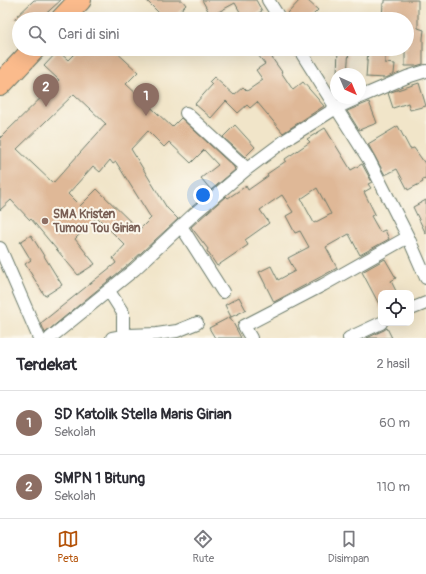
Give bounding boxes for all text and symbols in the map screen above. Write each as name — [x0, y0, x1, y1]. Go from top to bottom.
search box — [12, 12, 414, 56]
icon: search — [26, 23, 48, 45]
text: Cari di sini — [58, 25, 119, 44]
north arrow — [330, 68, 366, 104]
pin: 2 — [33, 74, 59, 107]
pin: 1 — [133, 83, 159, 116]
your location — [193, 185, 213, 205]
place label: SMA Kristen Tumou Tou Girian — [52, 207, 141, 236]
marker: SMA Kristen Tumou Tou Girian — [40, 216, 50, 226]
map controls — [378, 290, 414, 326]
button: locate — [378, 290, 414, 326]
text: Terdekat — [16, 354, 77, 375]
text: 2 hasil — [377, 356, 410, 372]
text: SD Katolik Stella Maris Girian — [54, 405, 232, 424]
text: 1 — [26, 415, 32, 431]
text: 60 m — [379, 415, 410, 431]
text: Sekolah — [54, 424, 96, 440]
text: SMPN 1 Bitung — [54, 469, 145, 488]
text: 2 — [25, 479, 33, 495]
text: 110 m — [377, 479, 410, 495]
text: Sekolah — [54, 488, 96, 504]
tab: Peta — [57, 528, 79, 565]
tab: Rute — [192, 528, 214, 565]
tab: Disimpan — [328, 528, 369, 565]

